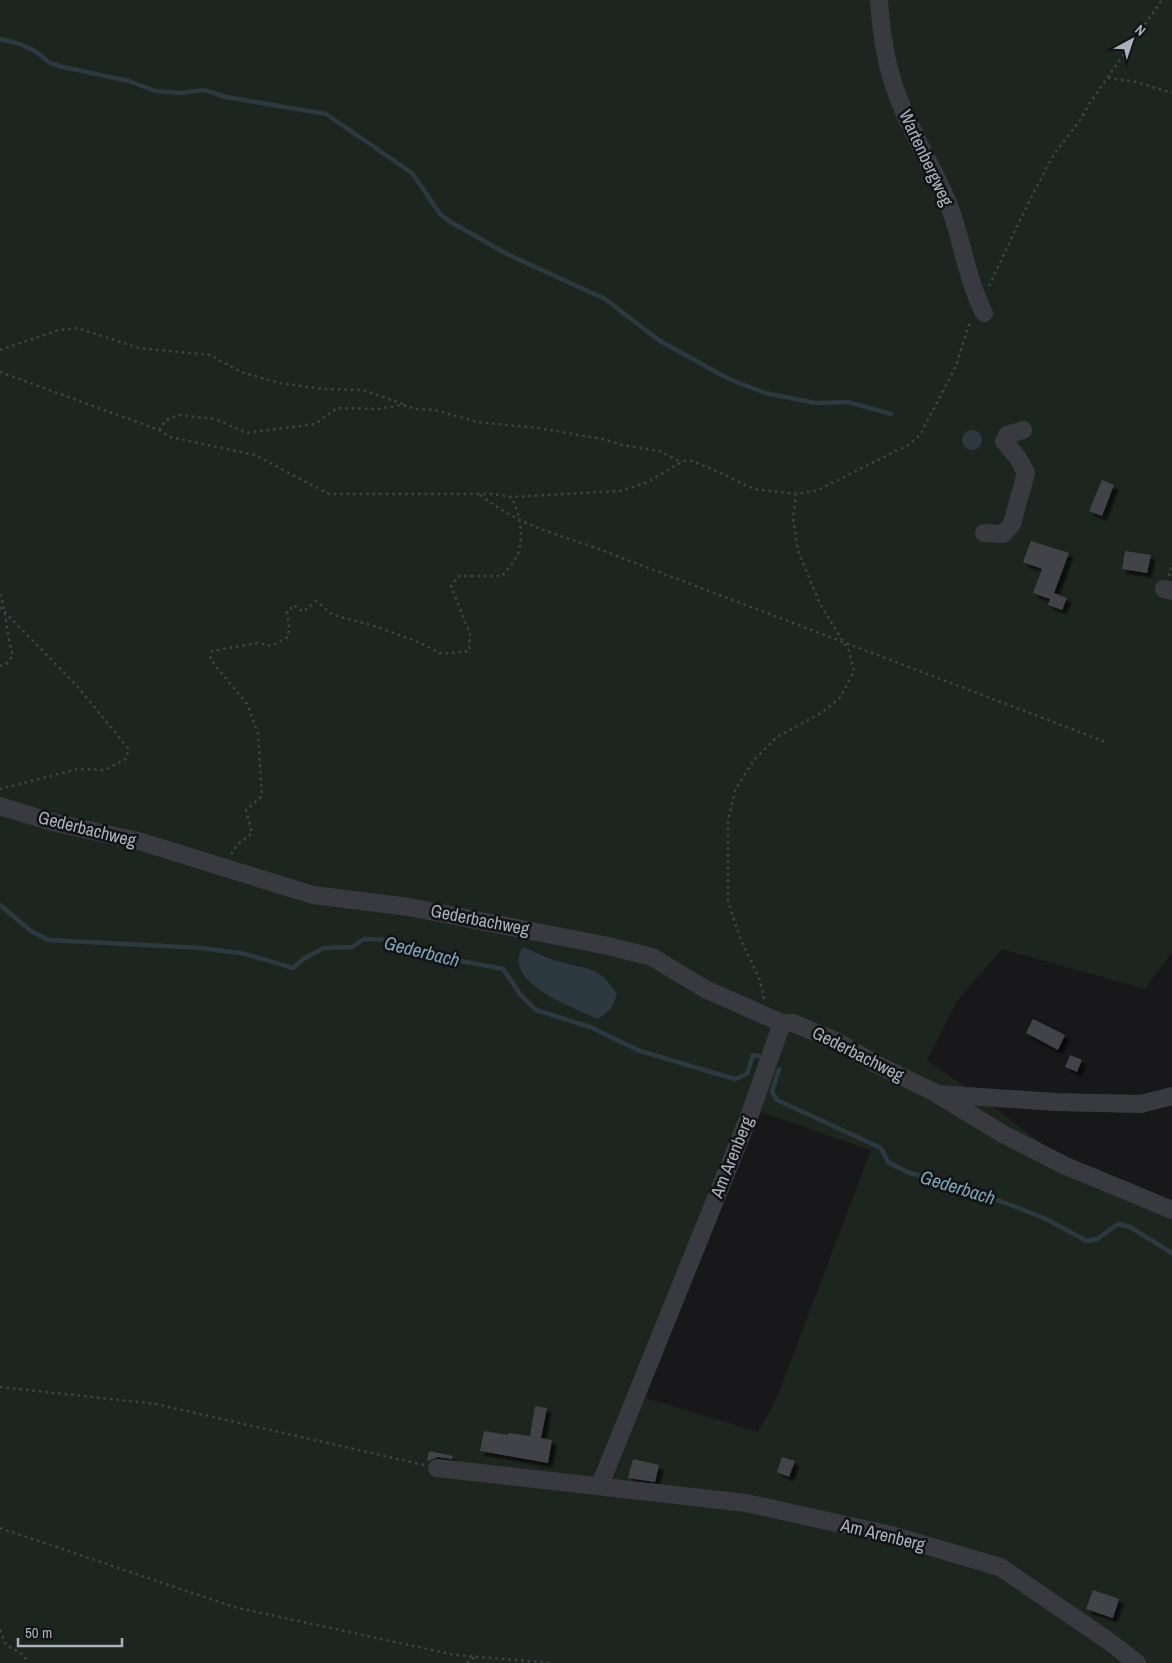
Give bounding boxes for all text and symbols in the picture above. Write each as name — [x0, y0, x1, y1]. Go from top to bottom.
north arrow — [1107, 15, 1157, 65]
text: N — [1131, 20, 1149, 40]
street label: Wartenbergweg — [893, 106, 960, 211]
street label: Gederbachweg — [36, 804, 139, 853]
street label: Gederbachweg — [429, 898, 532, 941]
water label: Gederbach — [381, 929, 463, 973]
street label: Gederbachweg — [808, 1020, 909, 1088]
street label: Am Arenberg — [703, 1111, 760, 1202]
water label: Gederbach — [917, 1163, 999, 1211]
street label: Am Arenberg — [837, 1512, 929, 1557]
scale bar — [18, 1616, 121, 1648]
text: 50 m — [25, 1622, 52, 1643]

